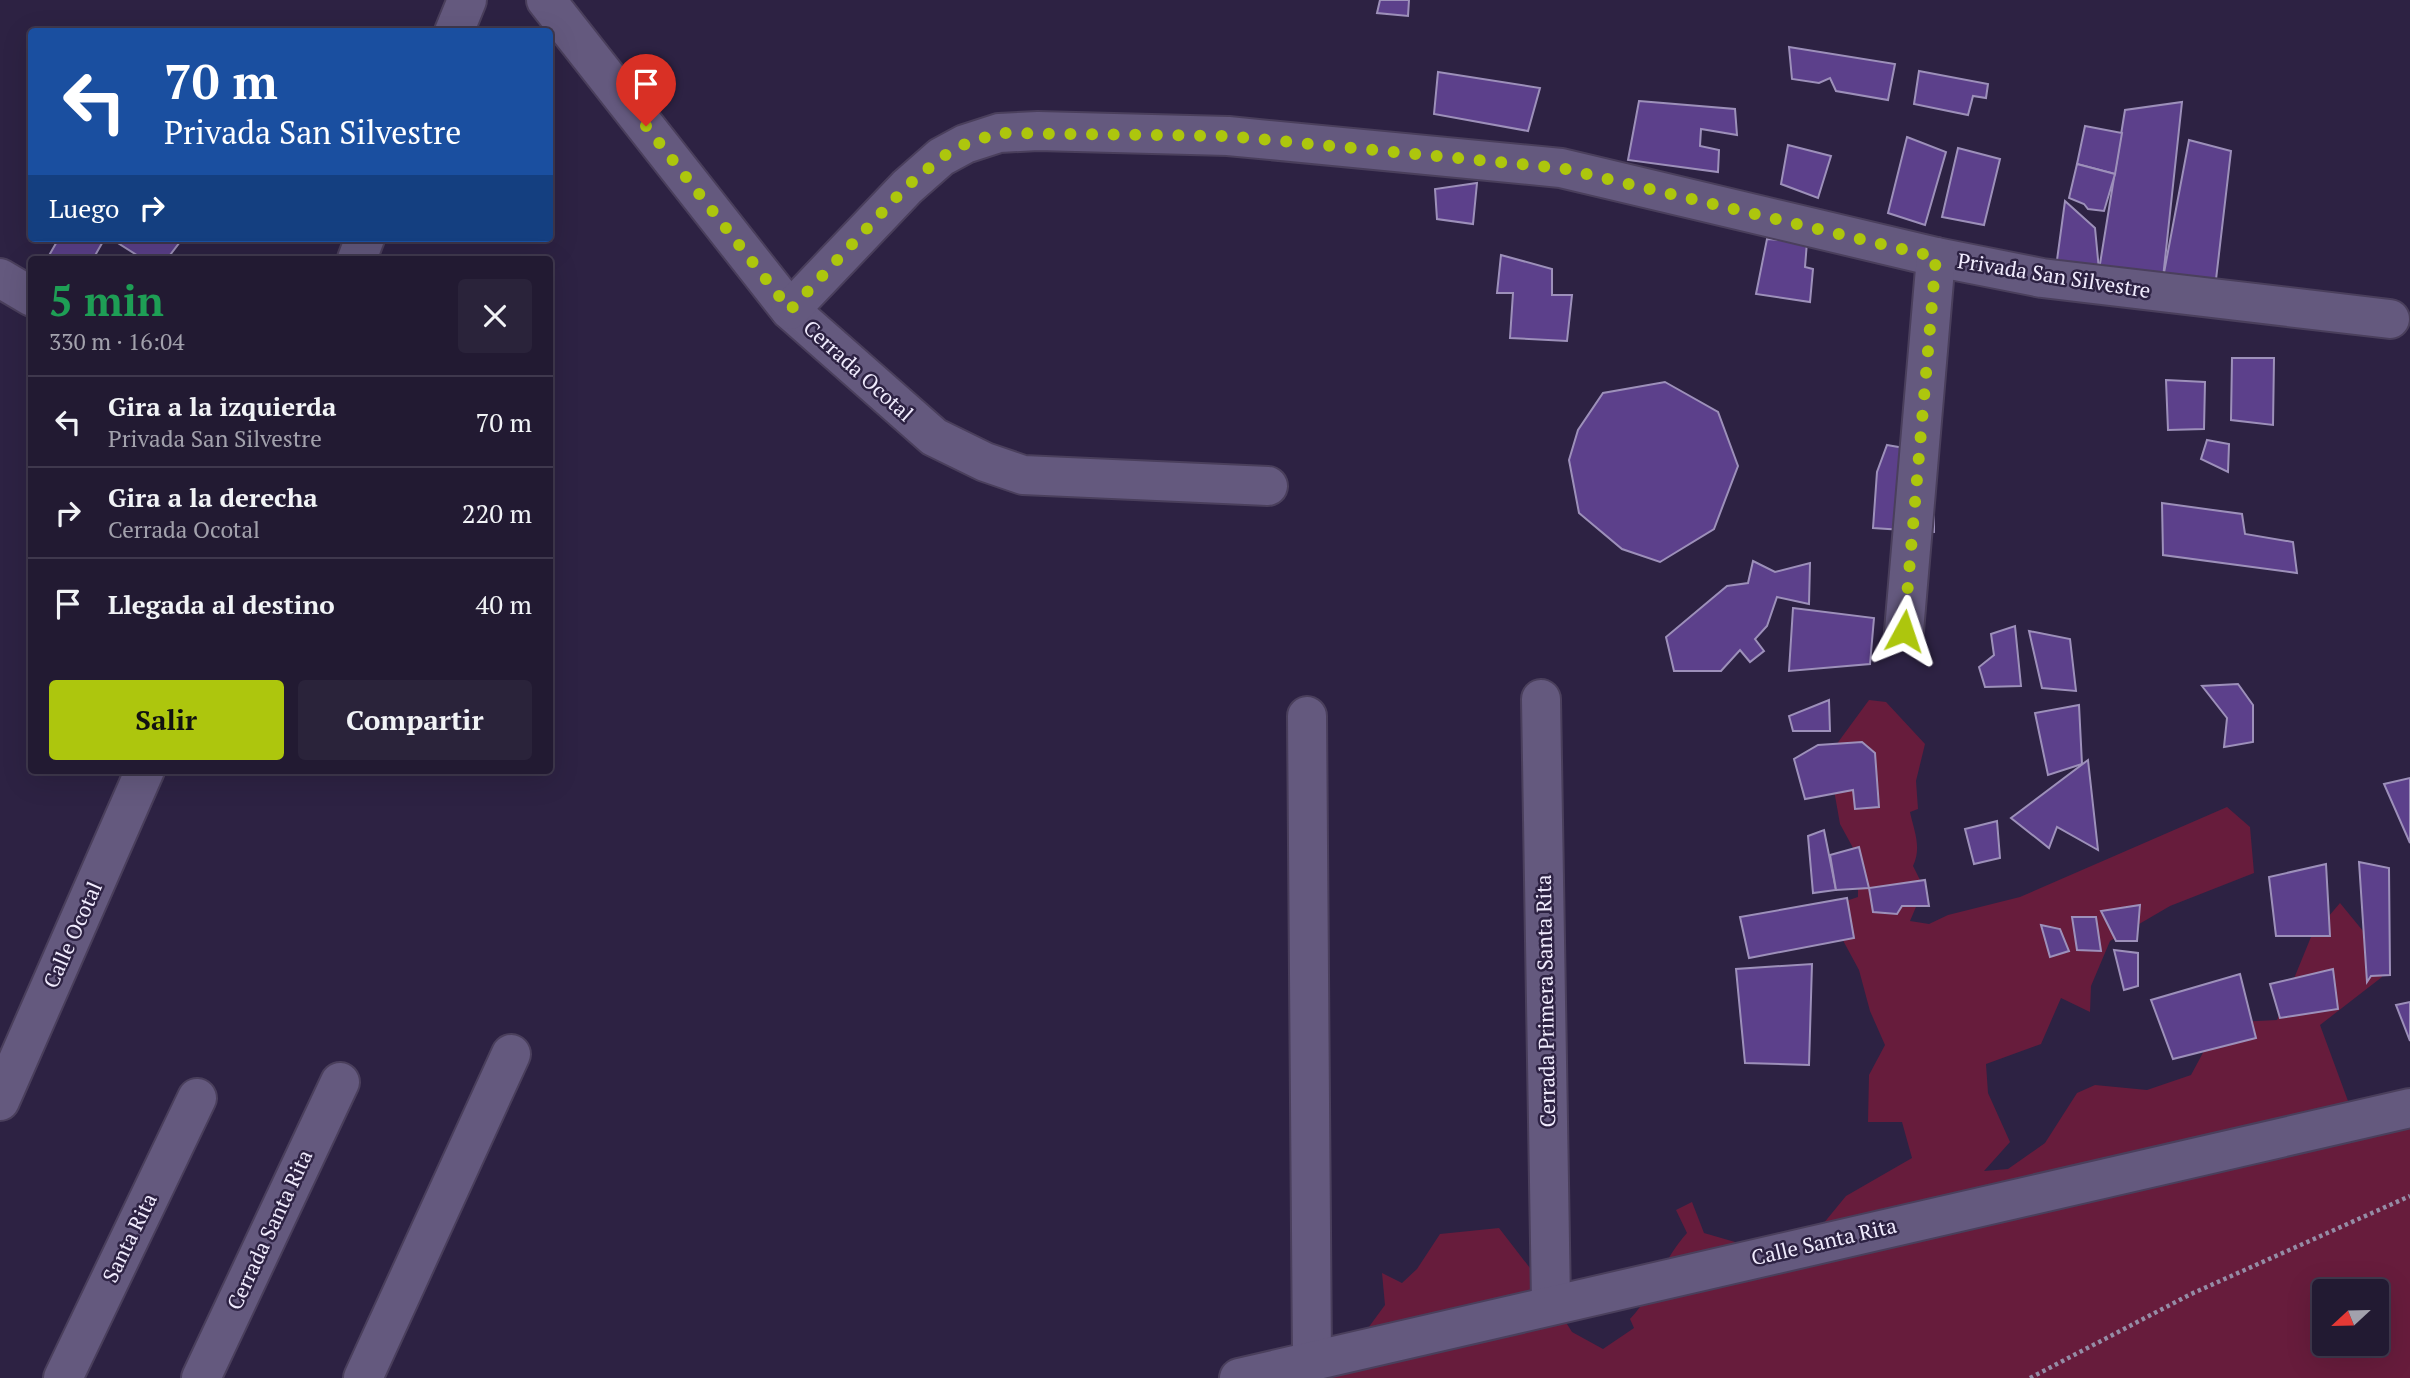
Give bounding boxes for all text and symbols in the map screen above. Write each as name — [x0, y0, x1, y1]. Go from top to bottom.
text: 70 m — [164, 48, 278, 113]
pin — [616, 54, 676, 126]
icon: left — [49, 56, 140, 147]
icon: arrive — [627, 65, 665, 103]
text: Privada San Silvestre — [164, 111, 461, 153]
icon: right — [133, 189, 171, 227]
text: Luego — [49, 191, 119, 225]
street label: Privada San Silvestre — [1956, 246, 2153, 304]
text: 5 min — [49, 272, 164, 328]
button: close — [458, 279, 532, 353]
street label: Cerrada Ocotal — [798, 313, 920, 427]
text: 330 m · 16:04 — [49, 326, 184, 357]
text: Gira a la izquierda — [108, 389, 336, 423]
icon: left — [49, 403, 87, 441]
text: 70 m — [476, 405, 532, 439]
text: Privada San Silvestre — [108, 423, 322, 454]
text: Gira a la derecha — [108, 480, 318, 514]
icon: right — [49, 494, 87, 532]
text: 220 m — [462, 496, 532, 530]
text: Cerrada Ocotal — [108, 514, 260, 545]
icon: arrive — [49, 585, 87, 623]
text: Llegada al destino — [108, 587, 335, 621]
text: 40 m — [476, 587, 532, 621]
position arrow — [1867, 594, 1941, 668]
button: Salir — [49, 680, 284, 760]
button: Compartir — [298, 680, 532, 760]
street label: Cerrada Primera Santa Rita — [1529, 874, 1561, 1128]
street label: Calle Ocotal — [36, 877, 108, 992]
street label: Cerrada Santa Rita — [220, 1145, 319, 1314]
street label: Santa Rita — [95, 1188, 163, 1287]
street label: Calle Santa Rita — [1748, 1211, 1900, 1271]
north arrow — [2312, 1279, 2389, 1356]
map controls — [2312, 1279, 2389, 1356]

